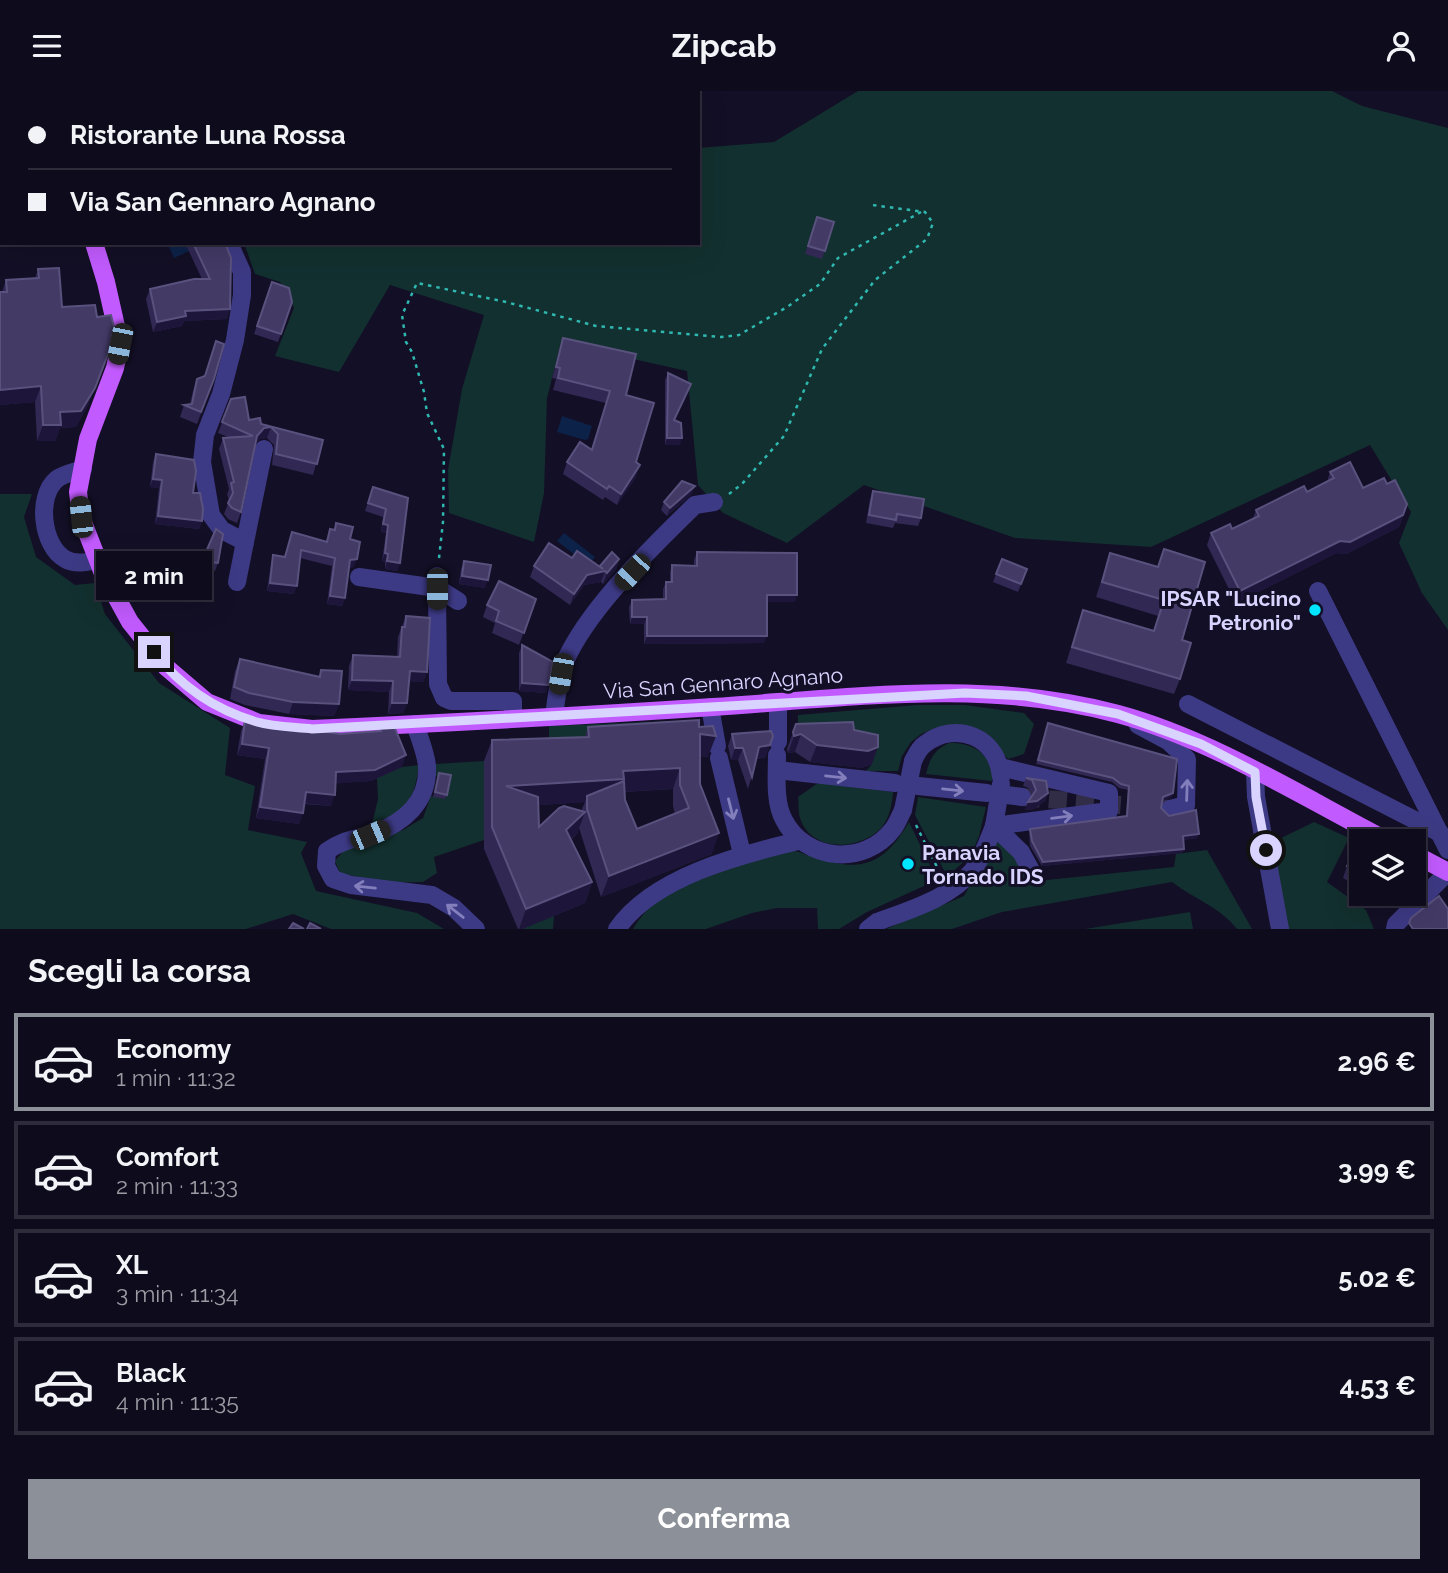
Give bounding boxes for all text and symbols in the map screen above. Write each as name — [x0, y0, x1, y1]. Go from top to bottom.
icon: menu — [28, 27, 66, 65]
text: Zipcab — [671, 27, 777, 64]
icon: person — [1382, 27, 1420, 65]
text: Ristorante Luna Rossa — [70, 120, 346, 150]
text: Via San Gennaro Agnano — [70, 187, 376, 217]
car — [106, 321, 135, 367]
car — [69, 495, 94, 539]
car — [610, 549, 655, 595]
callout: 2 min — [96, 551, 212, 599]
text: 2 min — [124, 562, 184, 589]
car — [427, 568, 448, 610]
place label: IPSAR "Lucino Petronio" — [1160, 586, 1301, 635]
marker: IPSAR "Lucino Petronio" — [1307, 602, 1323, 618]
route end — [138, 636, 170, 668]
car — [548, 651, 575, 697]
street label: Via San Gennaro Agnano — [602, 662, 844, 704]
one-way arrow — [824, 771, 847, 784]
one-way arrow — [1180, 779, 1193, 802]
one-way arrow — [941, 783, 964, 796]
one-way arrow — [725, 797, 738, 820]
one-way arrow — [1050, 811, 1073, 824]
car — [347, 817, 394, 853]
map controls — [1349, 829, 1426, 906]
button: layers — [1349, 829, 1426, 906]
route start — [1250, 834, 1282, 866]
place label: Panavia Tornado IDS — [922, 840, 1044, 889]
marker: Panavia Tornado IDS — [900, 856, 916, 872]
one-way arrow — [354, 880, 376, 893]
one-way arrow — [447, 903, 465, 918]
text: Scegli la corsa — [28, 952, 251, 989]
icon: car — [32, 1031, 95, 1094]
text: Economy — [116, 1034, 231, 1064]
text: 2.96 € — [1337, 1047, 1416, 1077]
text: 1 min · 11:32 — [116, 1064, 236, 1091]
icon: car — [32, 1139, 95, 1202]
text: Comfort — [116, 1142, 219, 1172]
text: 3.99 € — [1338, 1155, 1416, 1185]
text: 2 min · 11:33 — [116, 1172, 238, 1199]
icon: car — [32, 1247, 95, 1310]
text: XL — [116, 1250, 148, 1280]
text: 5.02 € — [1338, 1263, 1416, 1293]
text: 3 min · 11:34 — [116, 1280, 239, 1307]
icon: car — [32, 1355, 95, 1418]
text: Black — [116, 1358, 186, 1388]
text: 4.53 € — [1339, 1371, 1416, 1401]
text: 4 min · 11:35 — [116, 1388, 239, 1415]
button: Conferma — [28, 1479, 1420, 1559]

